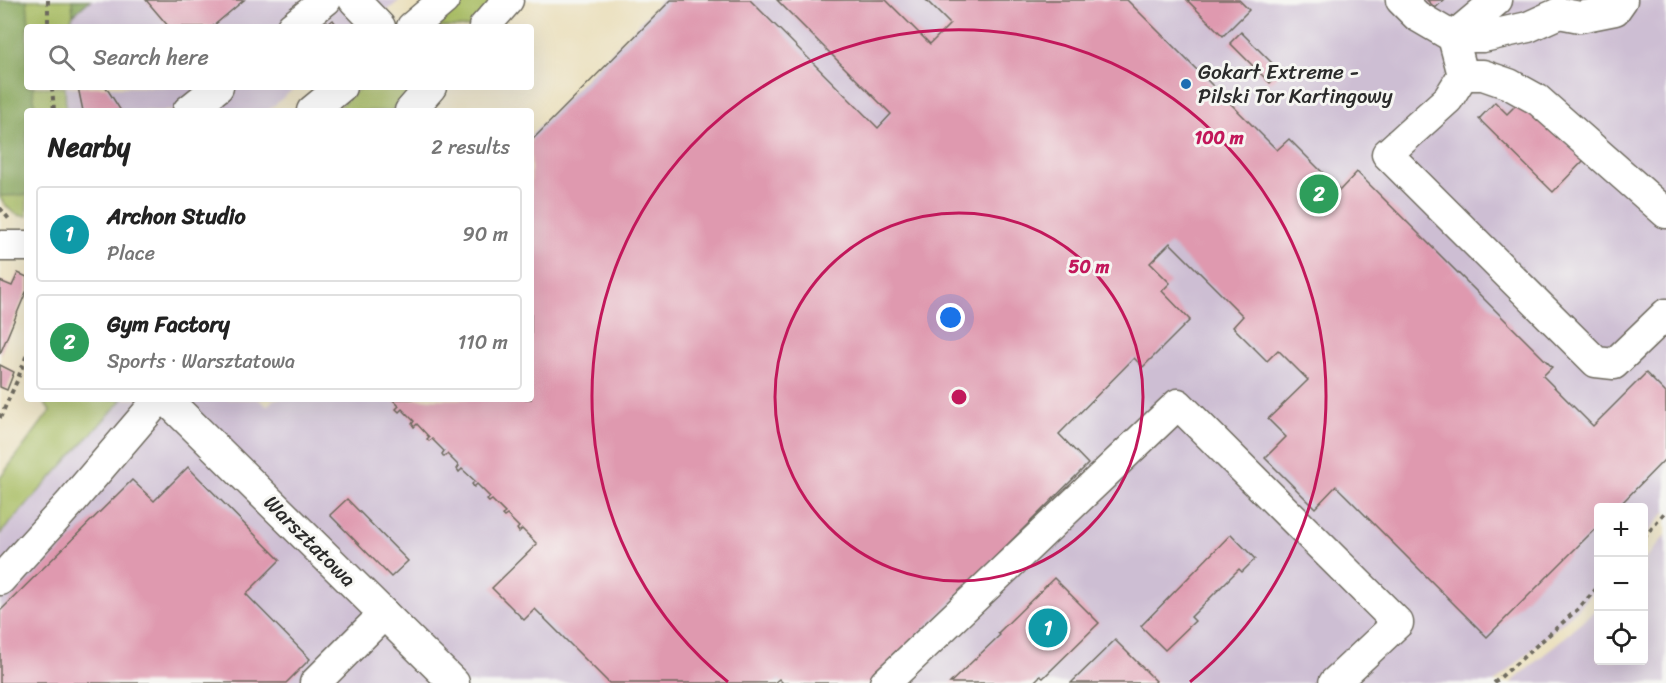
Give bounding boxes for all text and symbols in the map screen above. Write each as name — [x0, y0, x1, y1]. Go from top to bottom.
search box — [24, 24, 534, 90]
text: Search here — [93, 38, 209, 77]
icon: search — [45, 41, 78, 74]
place label: Gokart Extreme - Pilski Tor Kartingowy — [1198, 53, 1393, 115]
marker: Gokart Extreme - Pilski Tor Kartingowy — [1179, 77, 1193, 91]
text: 100 m — [1195, 122, 1244, 154]
text: Nearby — [48, 124, 130, 170]
text: 2 results — [431, 130, 510, 165]
pin: 2 — [1300, 172, 1338, 216]
text: Archon Studio — [107, 197, 246, 236]
text: 1 — [65, 217, 74, 252]
text: 90 m — [463, 217, 508, 252]
text: Place — [107, 236, 155, 271]
text: 50 m — [1069, 251, 1110, 283]
your location — [936, 303, 965, 332]
text: Gym Factory — [107, 305, 230, 344]
text: 2 — [64, 325, 75, 360]
text: 110 m — [458, 325, 508, 360]
text: Sports · Warsztatowa — [107, 344, 295, 379]
centre of rings — [949, 387, 969, 407]
street label: Warsztatowa — [254, 485, 366, 597]
map controls — [1594, 503, 1648, 665]
button: + — [1594, 503, 1648, 557]
button: − — [1594, 557, 1648, 611]
pin: 1 — [1028, 606, 1068, 650]
button: locate — [1594, 611, 1648, 665]

